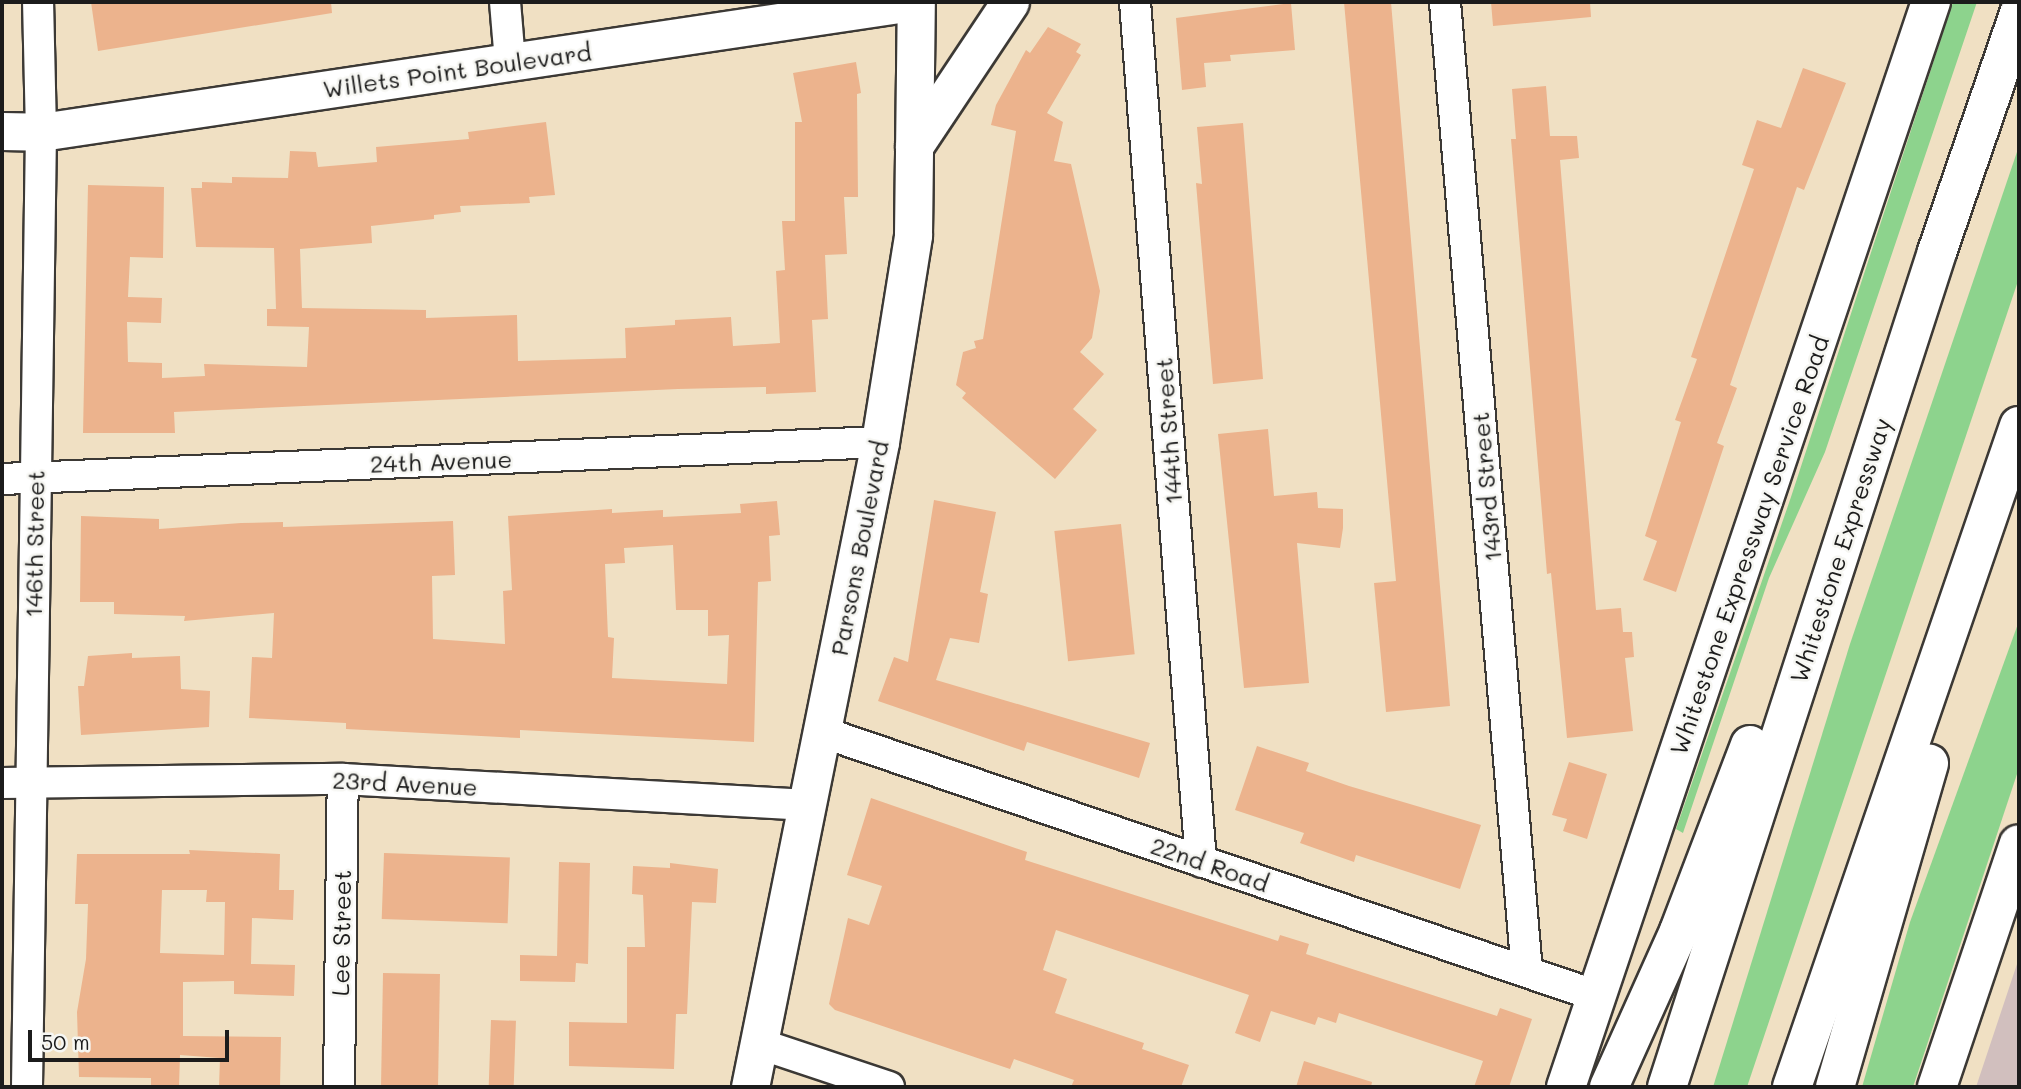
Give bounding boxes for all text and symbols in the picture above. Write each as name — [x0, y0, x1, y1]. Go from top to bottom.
street label: Willets Point Boulevard — [321, 37, 593, 103]
street label: Whitestone Expressway Service Road — [1664, 332, 1834, 758]
street label: 144th Street — [1149, 357, 1187, 505]
street label: 143rd Street — [1465, 411, 1507, 563]
street label: Whitestone Expressway — [1784, 414, 1896, 686]
street label: Parsons Boulevard — [824, 438, 894, 658]
street label: 24th Avenue — [369, 444, 513, 478]
street label: 146th Street — [18, 470, 50, 618]
street label: 23rd Avenue — [332, 765, 478, 801]
street label: 22nd Road — [1147, 830, 1273, 898]
street label: Lee Street — [325, 870, 357, 996]
scale bar — [32, 1016, 233, 1060]
text: 50 m — [41, 1028, 90, 1055]

